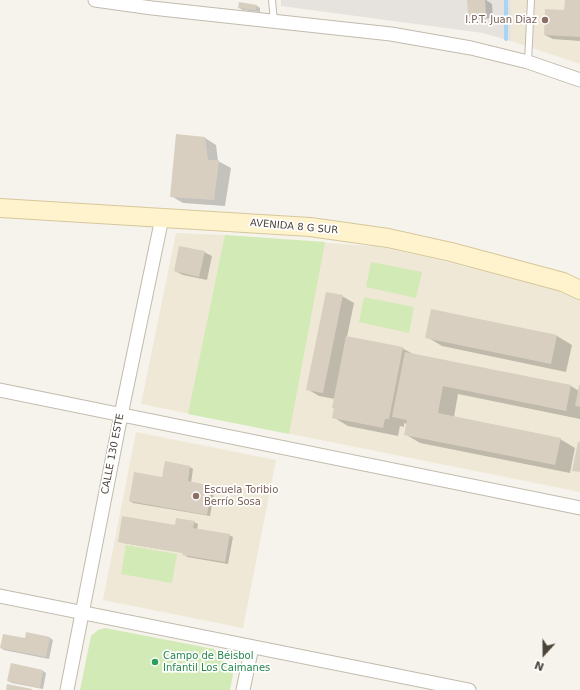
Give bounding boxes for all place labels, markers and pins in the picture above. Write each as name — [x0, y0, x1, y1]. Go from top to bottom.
place label: I.P.T. Juan Diaz — [465, 14, 537, 26]
marker: I.P.T. Juan Diaz — [540, 15, 550, 25]
place label: Escuela Toribio Berrío Sosa — [204, 484, 278, 508]
marker: Escuela Toribio Berrío Sosa — [191, 491, 201, 501]
place label: Campo de Béisbol Infantil Los Caimanes — [163, 650, 270, 674]
marker: Campo de Béisbol Infantil Los Caimanes — [150, 657, 160, 667]

